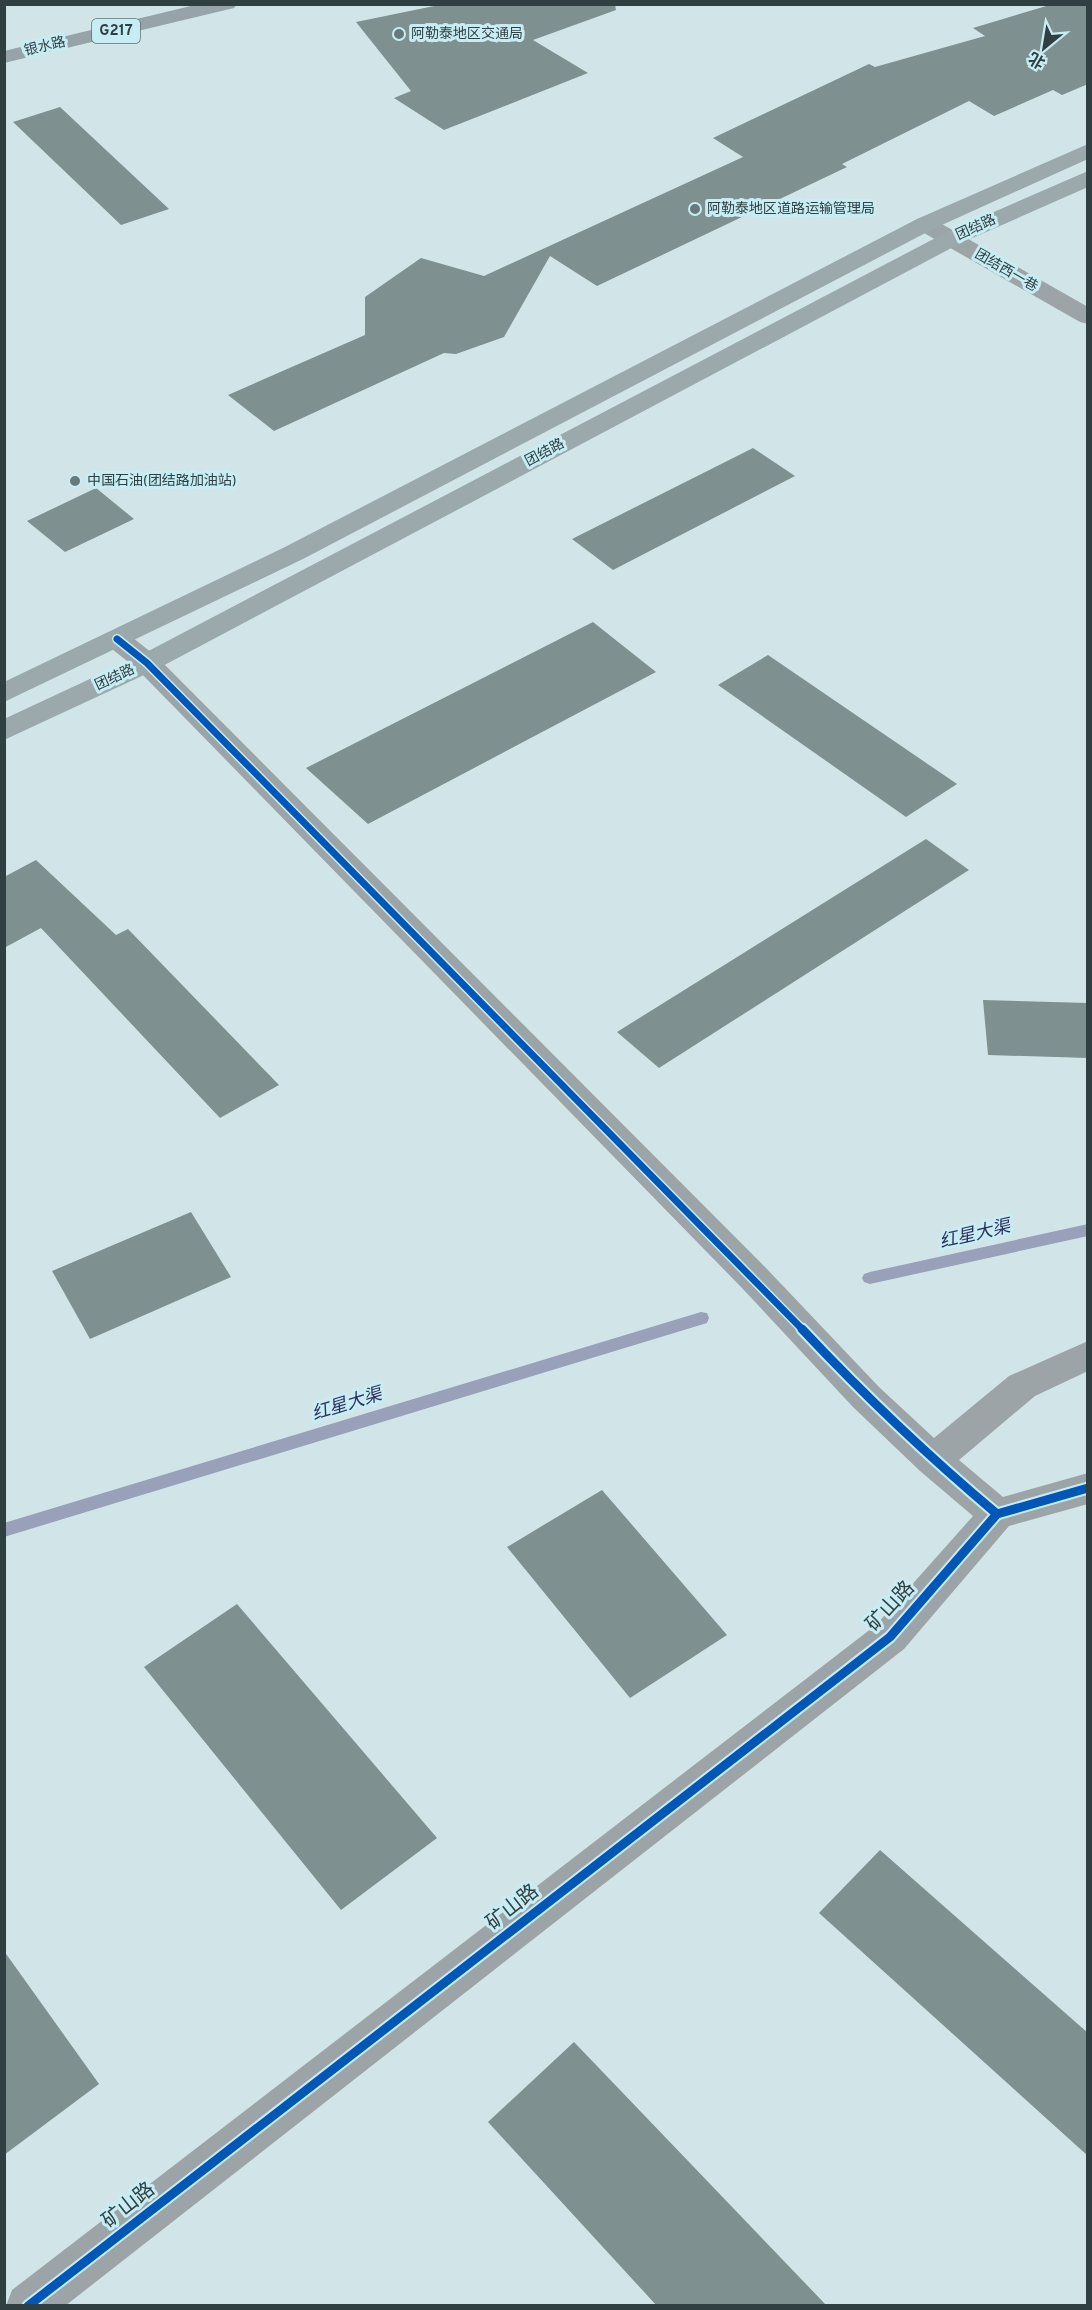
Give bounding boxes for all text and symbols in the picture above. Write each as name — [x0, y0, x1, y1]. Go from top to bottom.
north arrow — [1014, 18, 1074, 78]
road number: G217 — [92, 19, 140, 43]
place label: 阿勒泰地区交通局 — [411, 25, 523, 43]
marker: 阿勒泰地区交通局 — [392, 27, 406, 41]
street label: 银水路 — [23, 34, 67, 60]
text: 北 — [1026, 47, 1049, 72]
place label: 阿勒泰地区道路运输管理局 — [707, 200, 875, 218]
marker: 阿勒泰地区道路运输管理局 — [688, 202, 702, 216]
street label: 团结路 — [953, 212, 999, 244]
street label: 团结西一巷 — [971, 246, 1041, 296]
street label: 团结路 — [522, 436, 568, 470]
place label: 中国石油(团结路加油站) — [87, 473, 237, 490]
marker: 中国石油(团结路加油站) — [68, 474, 82, 488]
street label: 团结路 — [92, 661, 138, 695]
water label: 红星大渠 — [937, 1215, 1016, 1254]
water label: 红星大渠 — [309, 1383, 388, 1427]
street label: 矿山路 — [861, 1576, 921, 1638]
street label: 矿山路 — [481, 1879, 545, 1937]
street label: 矿山路 — [97, 2177, 161, 2235]

